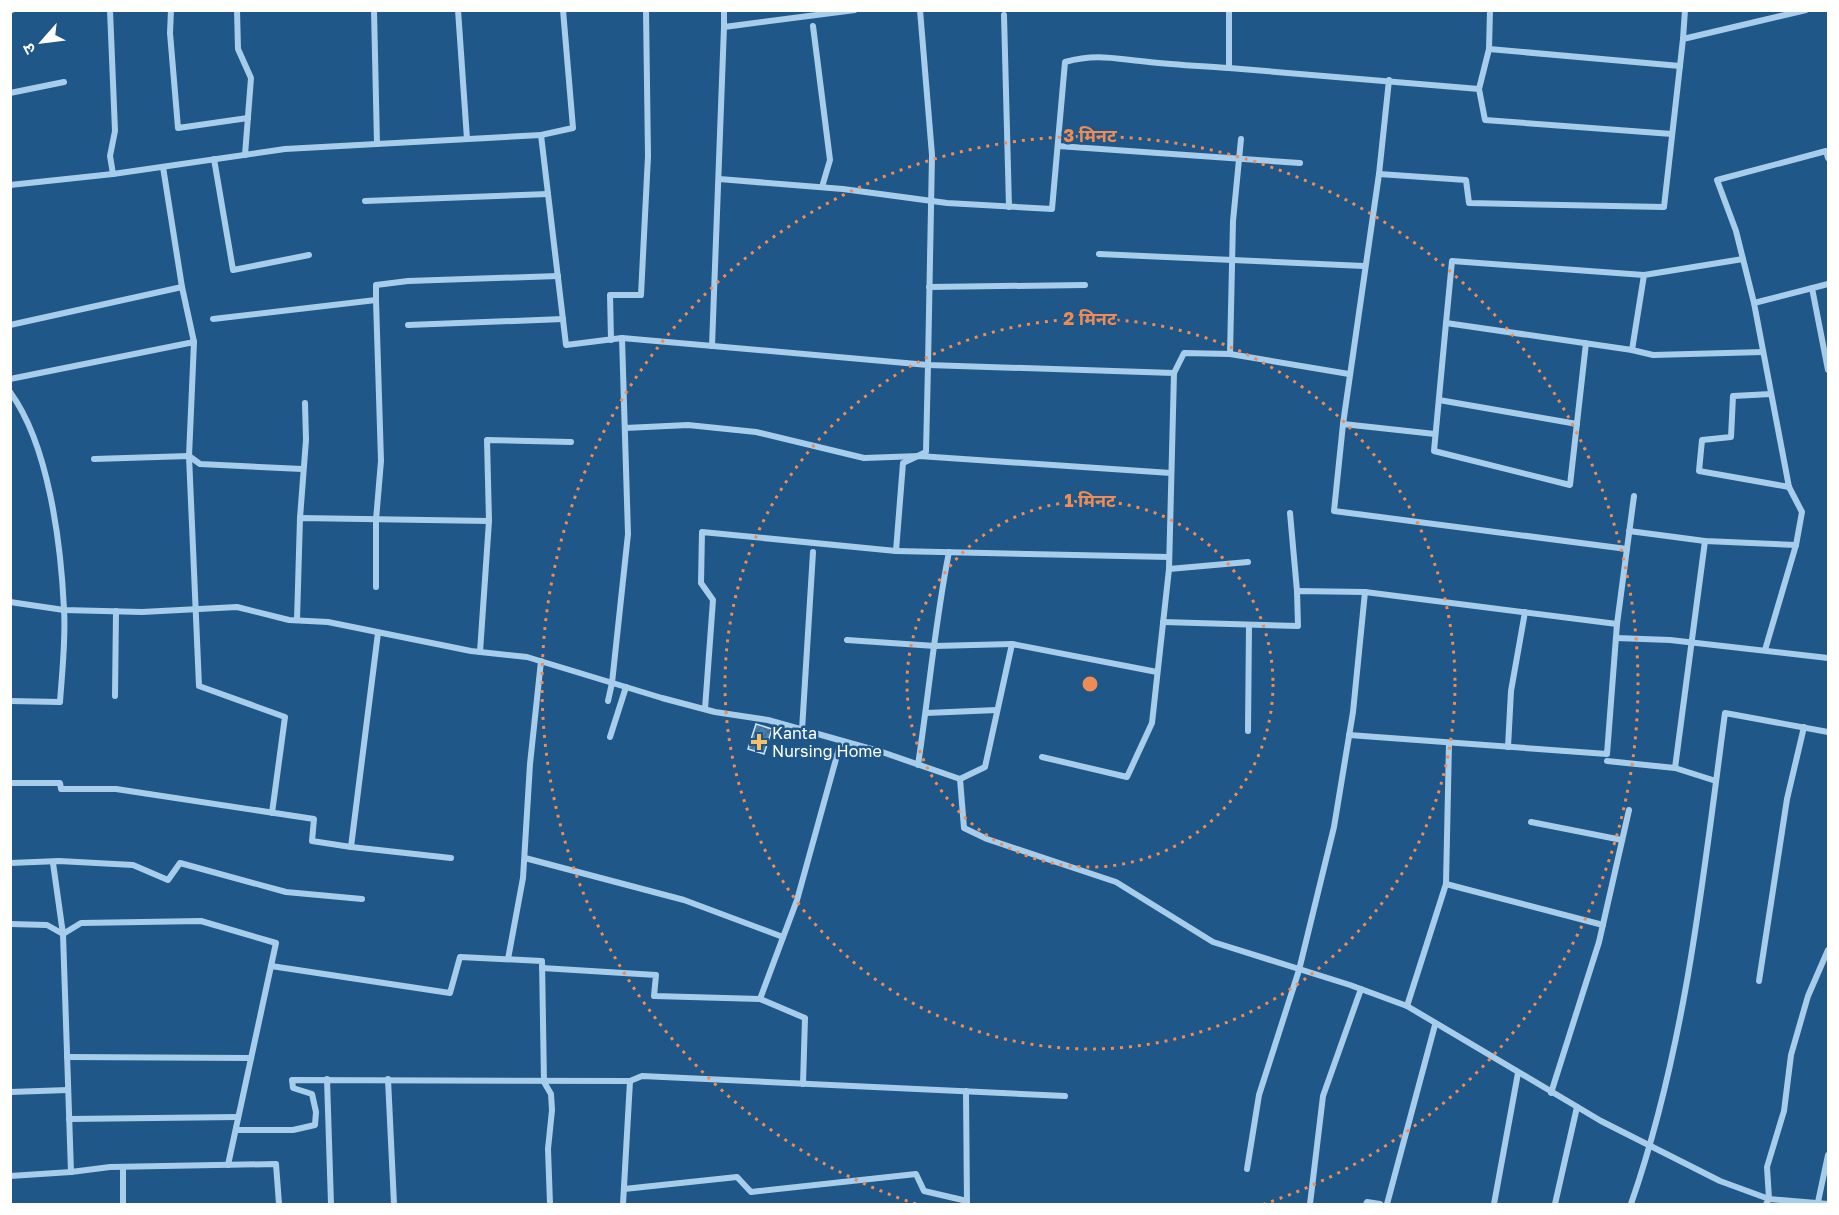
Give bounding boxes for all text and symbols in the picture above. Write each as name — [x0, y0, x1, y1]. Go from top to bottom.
north arrow — [12, 12, 72, 72]
text: उ — [17, 40, 40, 58]
text: 3 मिनट — [1063, 124, 1117, 146]
text: 2 मिनट — [1063, 307, 1117, 329]
text: 1 मिनट — [1064, 489, 1116, 511]
centre of rings — [1080, 674, 1100, 694]
place label: Kanta Nursing Home — [772, 723, 882, 761]
marker: Kanta Nursing Home — [750, 733, 768, 751]

